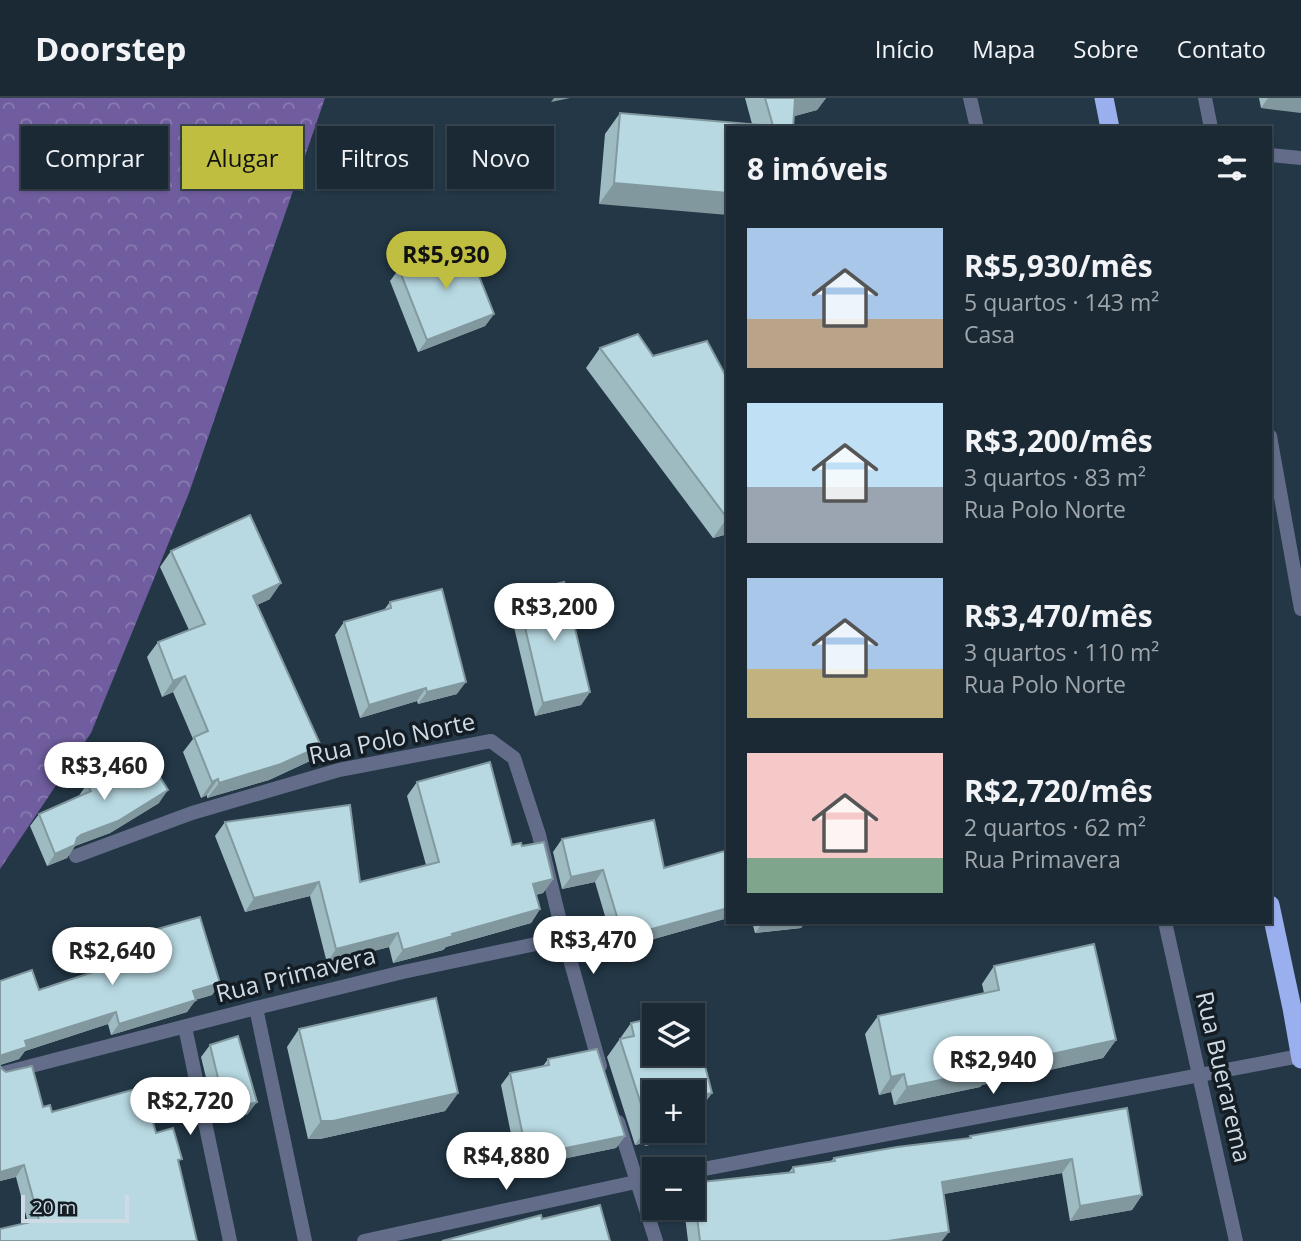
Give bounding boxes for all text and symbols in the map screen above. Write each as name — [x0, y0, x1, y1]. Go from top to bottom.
text: Doorstep — [35, 26, 186, 71]
text: Início — [875, 32, 934, 65]
text: Mapa — [972, 32, 1035, 65]
text: Sobre — [1073, 32, 1139, 65]
text: Contato — [1177, 32, 1266, 65]
chip: Comprar — [21, 126, 168, 189]
chip: Alugar — [182, 126, 303, 189]
chip: Filtros — [317, 126, 433, 189]
chip: Novo — [447, 126, 554, 189]
text: 8 imóveis — [747, 148, 888, 189]
icon: filters — [1213, 149, 1251, 187]
pin: R$5,930 — [381, 232, 511, 291]
text: R$5,930 — [402, 238, 490, 270]
text: R$5,930/mês — [964, 245, 1153, 286]
icon: home — [803, 256, 887, 340]
text: 5 quartos · 143 m² — [964, 286, 1159, 318]
text: Casa — [964, 318, 1015, 350]
text: R$3,200/mês — [964, 420, 1153, 461]
icon: home — [803, 431, 887, 515]
text: 3 quartos · 83 m² — [964, 461, 1146, 493]
text: Rua Polo Norte — [964, 493, 1126, 525]
pin: R$3,200 — [489, 584, 619, 643]
text: R$3,200 — [510, 590, 598, 622]
text: R$3,470/mês — [964, 595, 1153, 636]
icon: home — [803, 606, 887, 690]
text: 3 quartos · 110 m² — [964, 636, 1159, 668]
text: Rua Polo Norte — [964, 668, 1126, 700]
street label: Rua Polo Norte — [306, 704, 478, 771]
pin: R$3,460 — [39, 742, 169, 802]
text: R$3,460 — [60, 749, 148, 781]
text: R$2,720/mês — [964, 770, 1153, 811]
icon: home — [803, 781, 887, 865]
text: 2 quartos · 62 m² — [964, 811, 1146, 843]
text: Rua Primavera — [964, 843, 1121, 875]
pin: R$3,470 — [528, 916, 658, 976]
text: R$3,470 — [549, 923, 637, 955]
pin: R$2,640 — [47, 928, 177, 987]
text: R$2,640 — [68, 934, 156, 966]
street label: Rua Primavera — [212, 938, 379, 1009]
street label: Rua Buerarema — [1189, 988, 1260, 1166]
map controls — [642, 1003, 705, 1220]
button: layers — [642, 1003, 705, 1066]
pin: R$2,940 — [928, 1037, 1058, 1096]
text: R$2,940 — [949, 1043, 1037, 1075]
pin: R$2,720 — [125, 1077, 255, 1137]
button: + — [642, 1080, 705, 1143]
text: R$2,720 — [146, 1084, 234, 1116]
pin: R$4,880 — [441, 1132, 571, 1192]
text: R$4,880 — [462, 1139, 550, 1171]
button: − — [642, 1157, 705, 1220]
scale bar — [21, 1192, 130, 1224]
text: 20 m — [32, 1194, 76, 1220]

